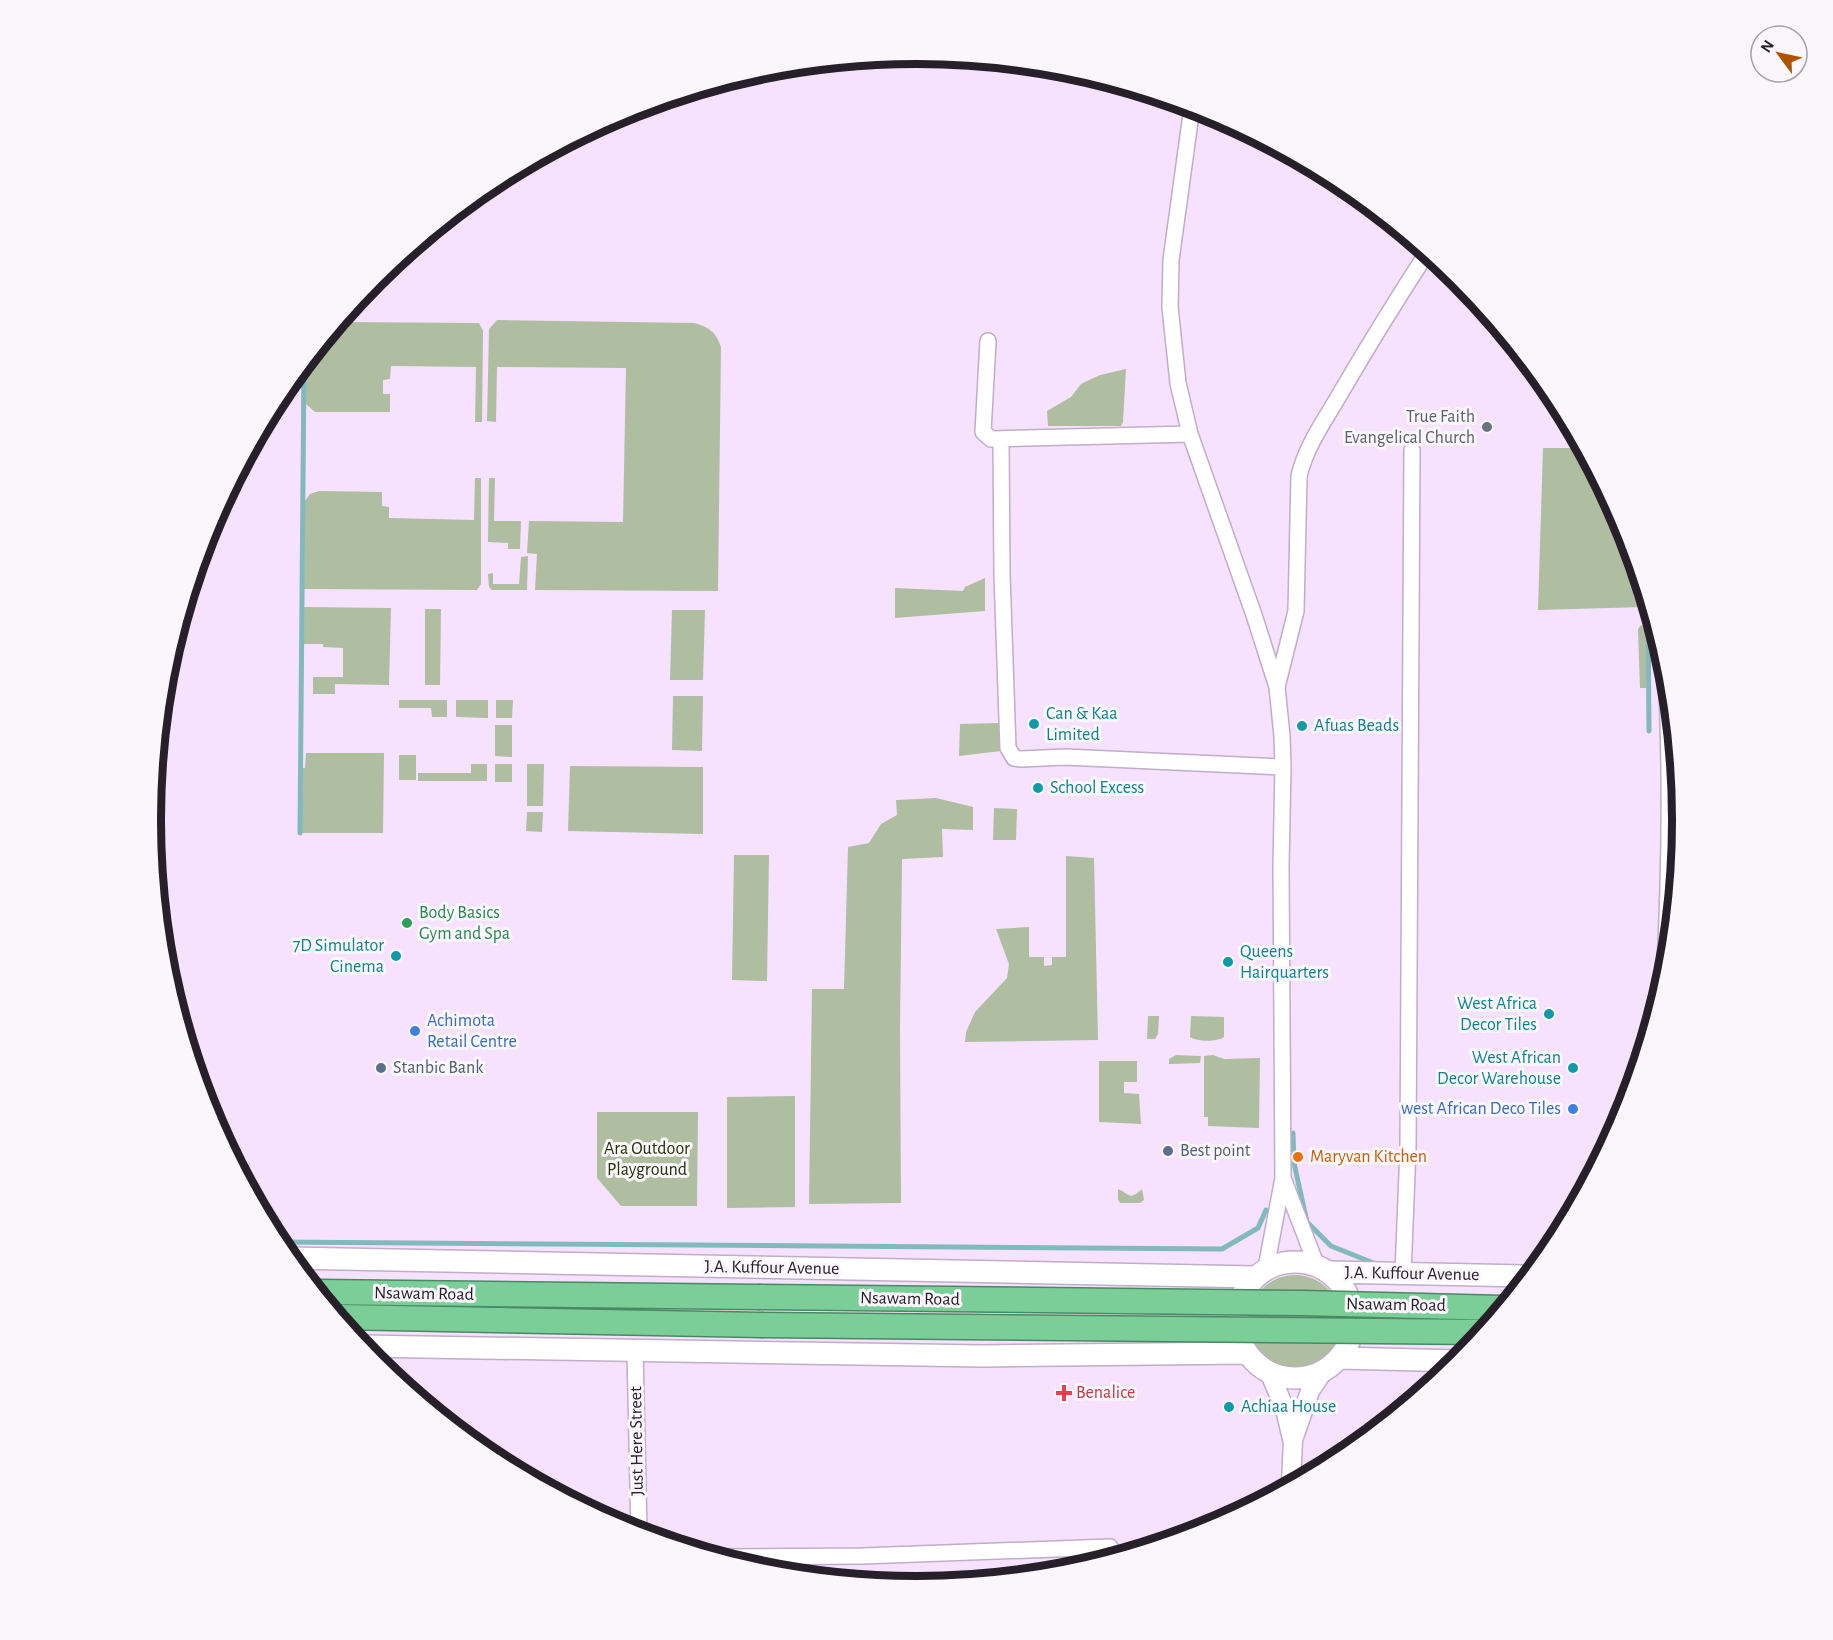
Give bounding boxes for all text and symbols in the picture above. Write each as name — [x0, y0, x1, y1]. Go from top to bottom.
north arrow — [1749, 24, 1809, 84]
text: N — [1758, 37, 1777, 55]
place label: True Faith Evangelical Church — [1344, 408, 1475, 447]
marker: True Faith Evangelical Church — [1480, 420, 1494, 434]
place label: Can & Kaa Limited — [1046, 705, 1118, 744]
marker: Can & Kaa Limited — [1027, 717, 1041, 731]
place label: Afuas Beads — [1314, 717, 1399, 735]
marker: Afuas Beads — [1295, 719, 1309, 733]
place label: School Excess — [1050, 779, 1144, 797]
marker: School Excess — [1031, 781, 1045, 795]
place label: Body Basics Gym and Spa — [419, 904, 510, 943]
marker: Body Basics Gym and Spa — [400, 916, 414, 930]
place label: 7D Simulator Cinema — [293, 937, 384, 976]
place label: Queens Hairquarters — [1240, 943, 1329, 982]
marker: 7D Simulator Cinema — [389, 949, 403, 963]
marker: Queens Hairquarters — [1221, 955, 1235, 969]
place label: West Africa Decor Tiles — [1457, 995, 1537, 1034]
marker: West Africa Decor Tiles — [1542, 1007, 1556, 1021]
place label: Achimota Retail Centre — [427, 1012, 517, 1051]
marker: Achimota Retail Centre — [408, 1024, 422, 1038]
place label: West African Decor Warehouse — [1437, 1049, 1561, 1088]
place label: Stanbic Bank — [393, 1059, 484, 1077]
marker: Stanbic Bank — [374, 1061, 388, 1075]
marker: West African Decor Warehouse — [1566, 1061, 1580, 1075]
place label: west African Deco Tiles — [1401, 1100, 1561, 1118]
marker: west African Deco Tiles — [1566, 1102, 1580, 1116]
park label: Ara Outdoor Playground — [604, 1140, 690, 1179]
place label: Best point — [1180, 1142, 1251, 1160]
marker: Best point — [1161, 1144, 1175, 1158]
place label: Maryvan Kitchen — [1310, 1148, 1427, 1166]
marker: Maryvan Kitchen — [1291, 1150, 1305, 1164]
street label: J.A. Kuffour Avenue — [704, 1258, 840, 1278]
street label: J.A. Kuffour Avenue — [1344, 1264, 1480, 1284]
street label: Nsawam Road — [374, 1284, 474, 1304]
street label: Nsawam Road — [860, 1289, 960, 1309]
street label: Nsawam Road — [1346, 1295, 1446, 1315]
place label: Benalice — [1076, 1384, 1135, 1402]
street label: Just Here Street — [627, 1386, 647, 1496]
marker: Benalice — [1057, 1386, 1071, 1400]
place label: Achiaa House — [1241, 1398, 1336, 1416]
marker: Achiaa House — [1222, 1400, 1236, 1414]

